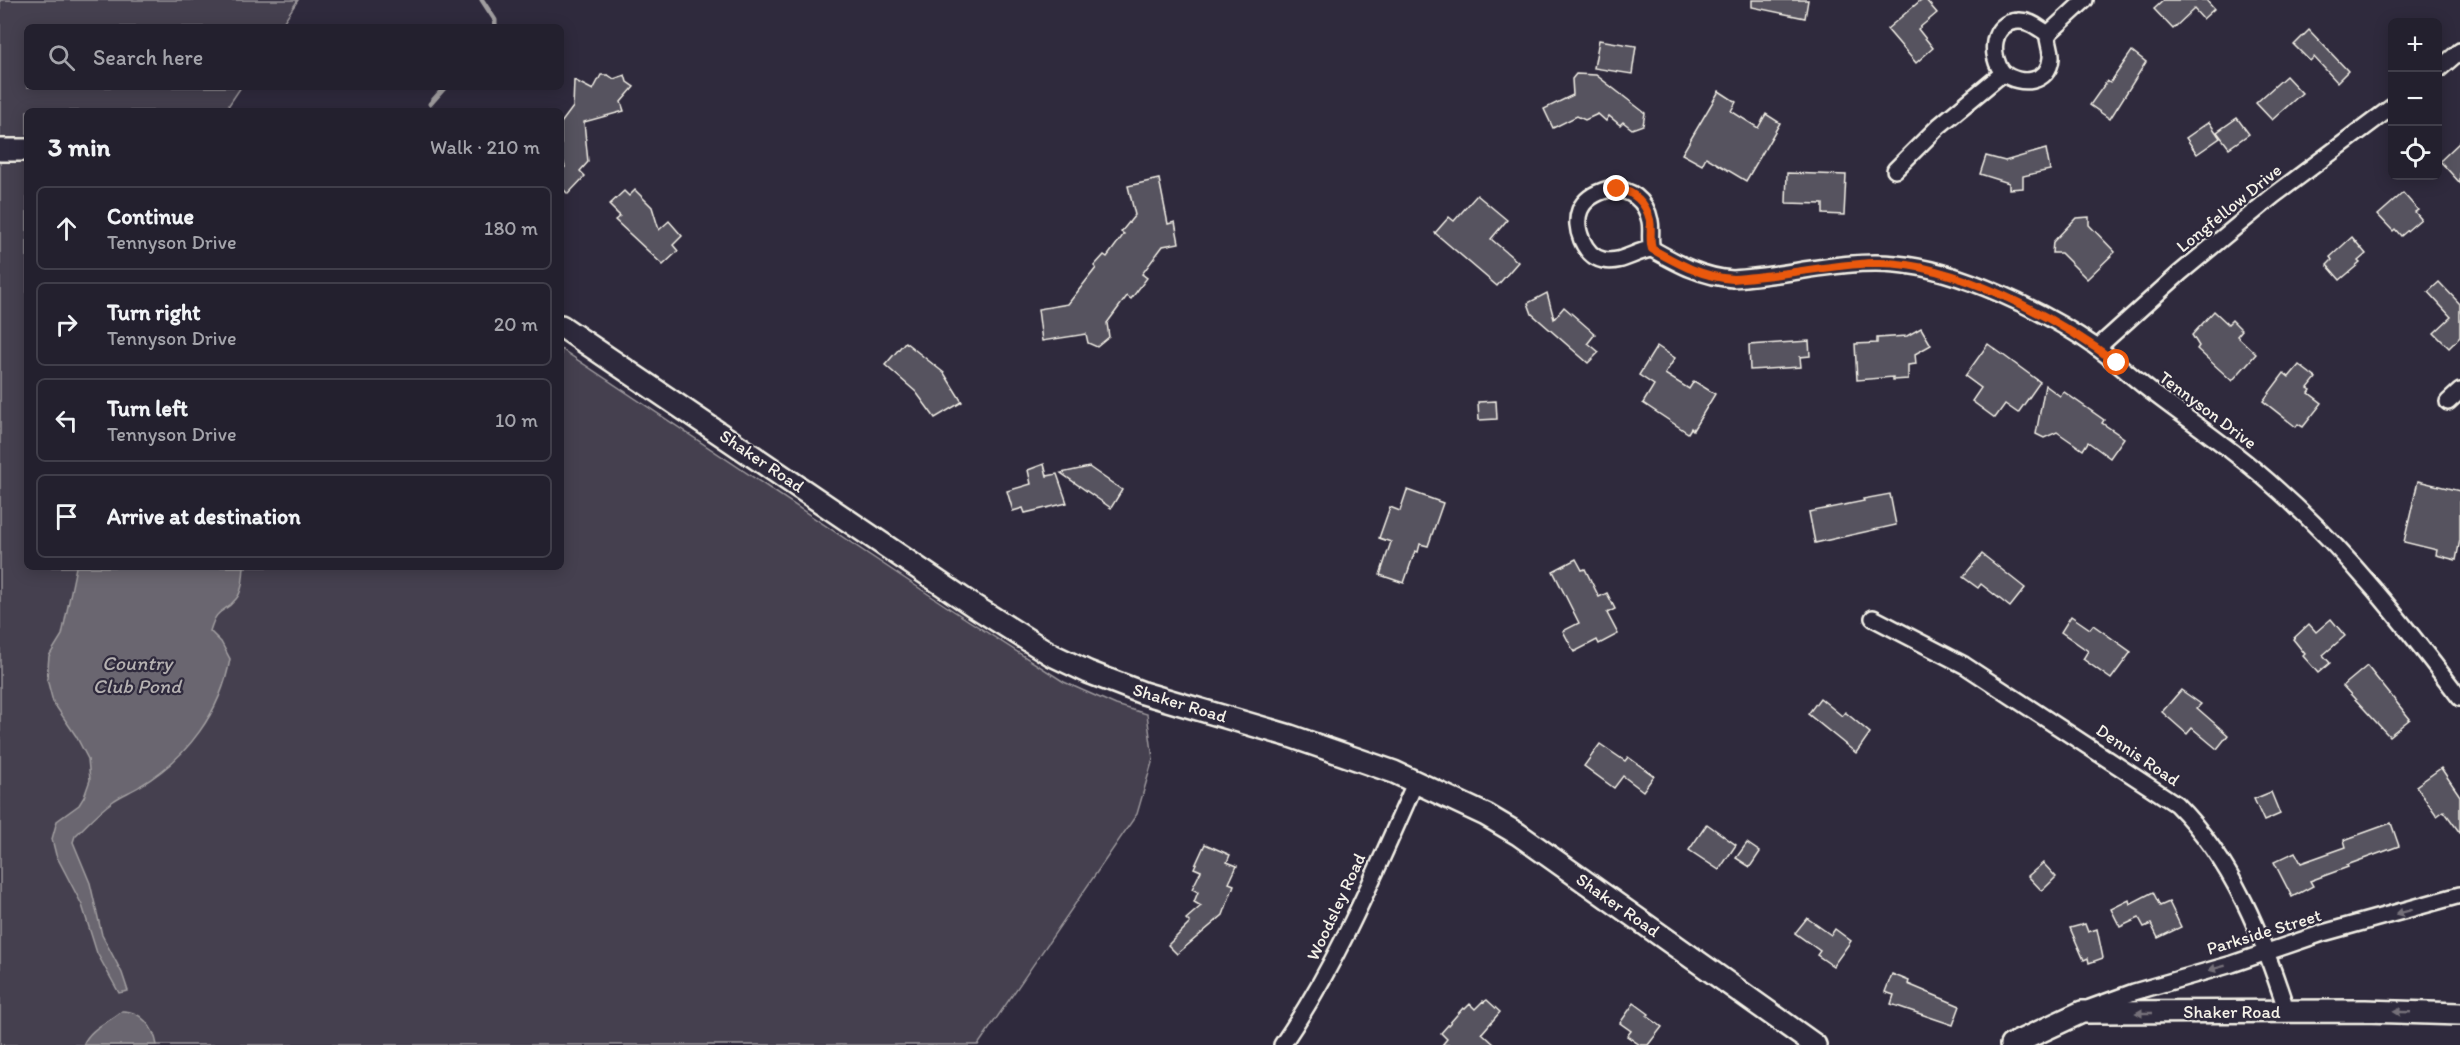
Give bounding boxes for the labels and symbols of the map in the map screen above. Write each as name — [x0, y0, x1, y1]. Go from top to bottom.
street label: Longfellow Drive — [2172, 159, 2286, 257]
route end — [1603, 175, 1629, 201]
route start — [2103, 349, 2129, 375]
street label: Tennyson Drive — [2155, 366, 2261, 454]
street label: Shaker Road — [715, 425, 809, 497]
water label: Country Club Pond — [93, 651, 183, 698]
street label: Shaker Road — [1130, 678, 1230, 728]
street label: Dennis Road — [2092, 719, 2184, 791]
street label: Woodsley Road — [1302, 850, 1371, 964]
street label: Shaker Road — [1572, 868, 1664, 942]
street label: Parkside Street — [2204, 904, 2324, 960]
one-way arrow — [2395, 908, 2413, 917]
one-way arrow — [2208, 964, 2226, 973]
street label: Shaker Road — [2183, 1001, 2281, 1023]
one-way arrow — [2134, 1008, 2153, 1018]
one-way arrow — [2392, 1008, 2411, 1017]

